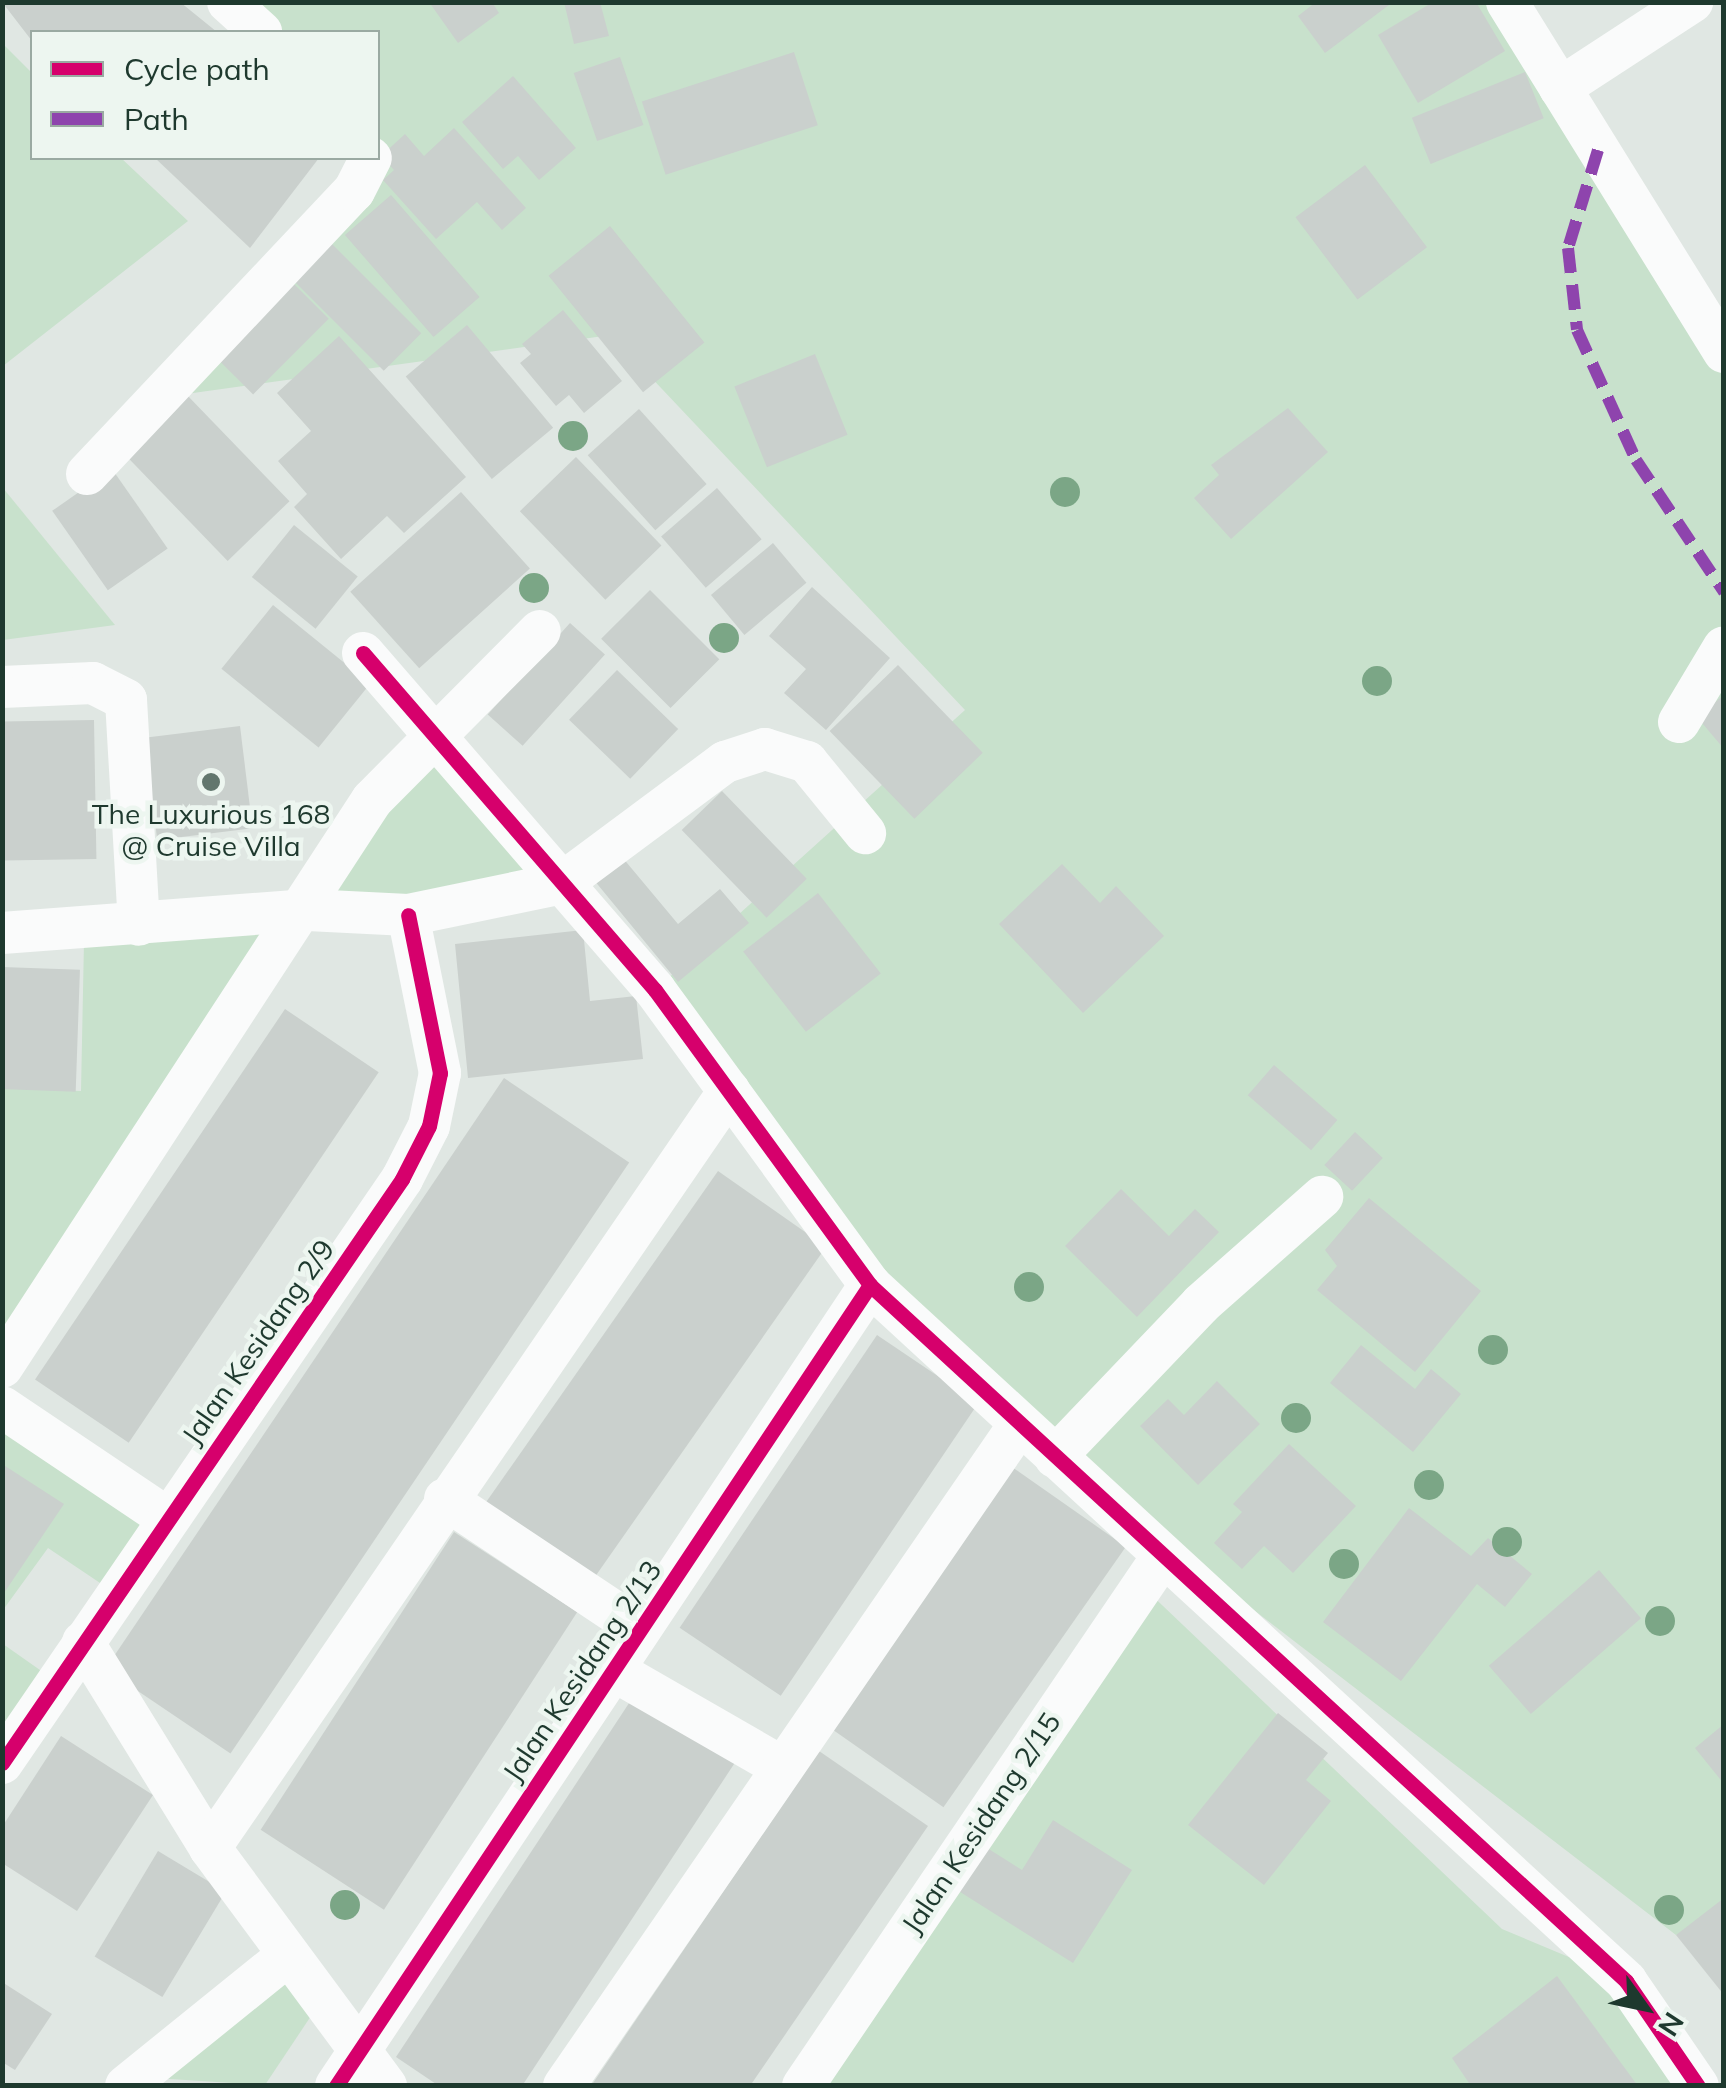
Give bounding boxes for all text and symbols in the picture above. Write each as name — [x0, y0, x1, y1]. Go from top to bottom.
legend — [30, 30, 380, 160]
text: Cycle path — [124, 50, 270, 88]
text: Path — [124, 100, 189, 138]
marker: The Luxurious 168 @ Cruise Villa — [200, 771, 222, 793]
place label: The Luxurious 168 @ Cruise Villa — [92, 797, 330, 863]
street label: Jalan Kesidang 2/9 — [175, 1233, 341, 1451]
street label: Jalan Kesidang 2/13 — [496, 1554, 668, 1788]
street label: Jalan Kesidang 2/15 — [895, 1706, 1067, 1940]
north arrow — [1596, 1958, 1696, 2058]
text: N — [1651, 2006, 1692, 2043]

